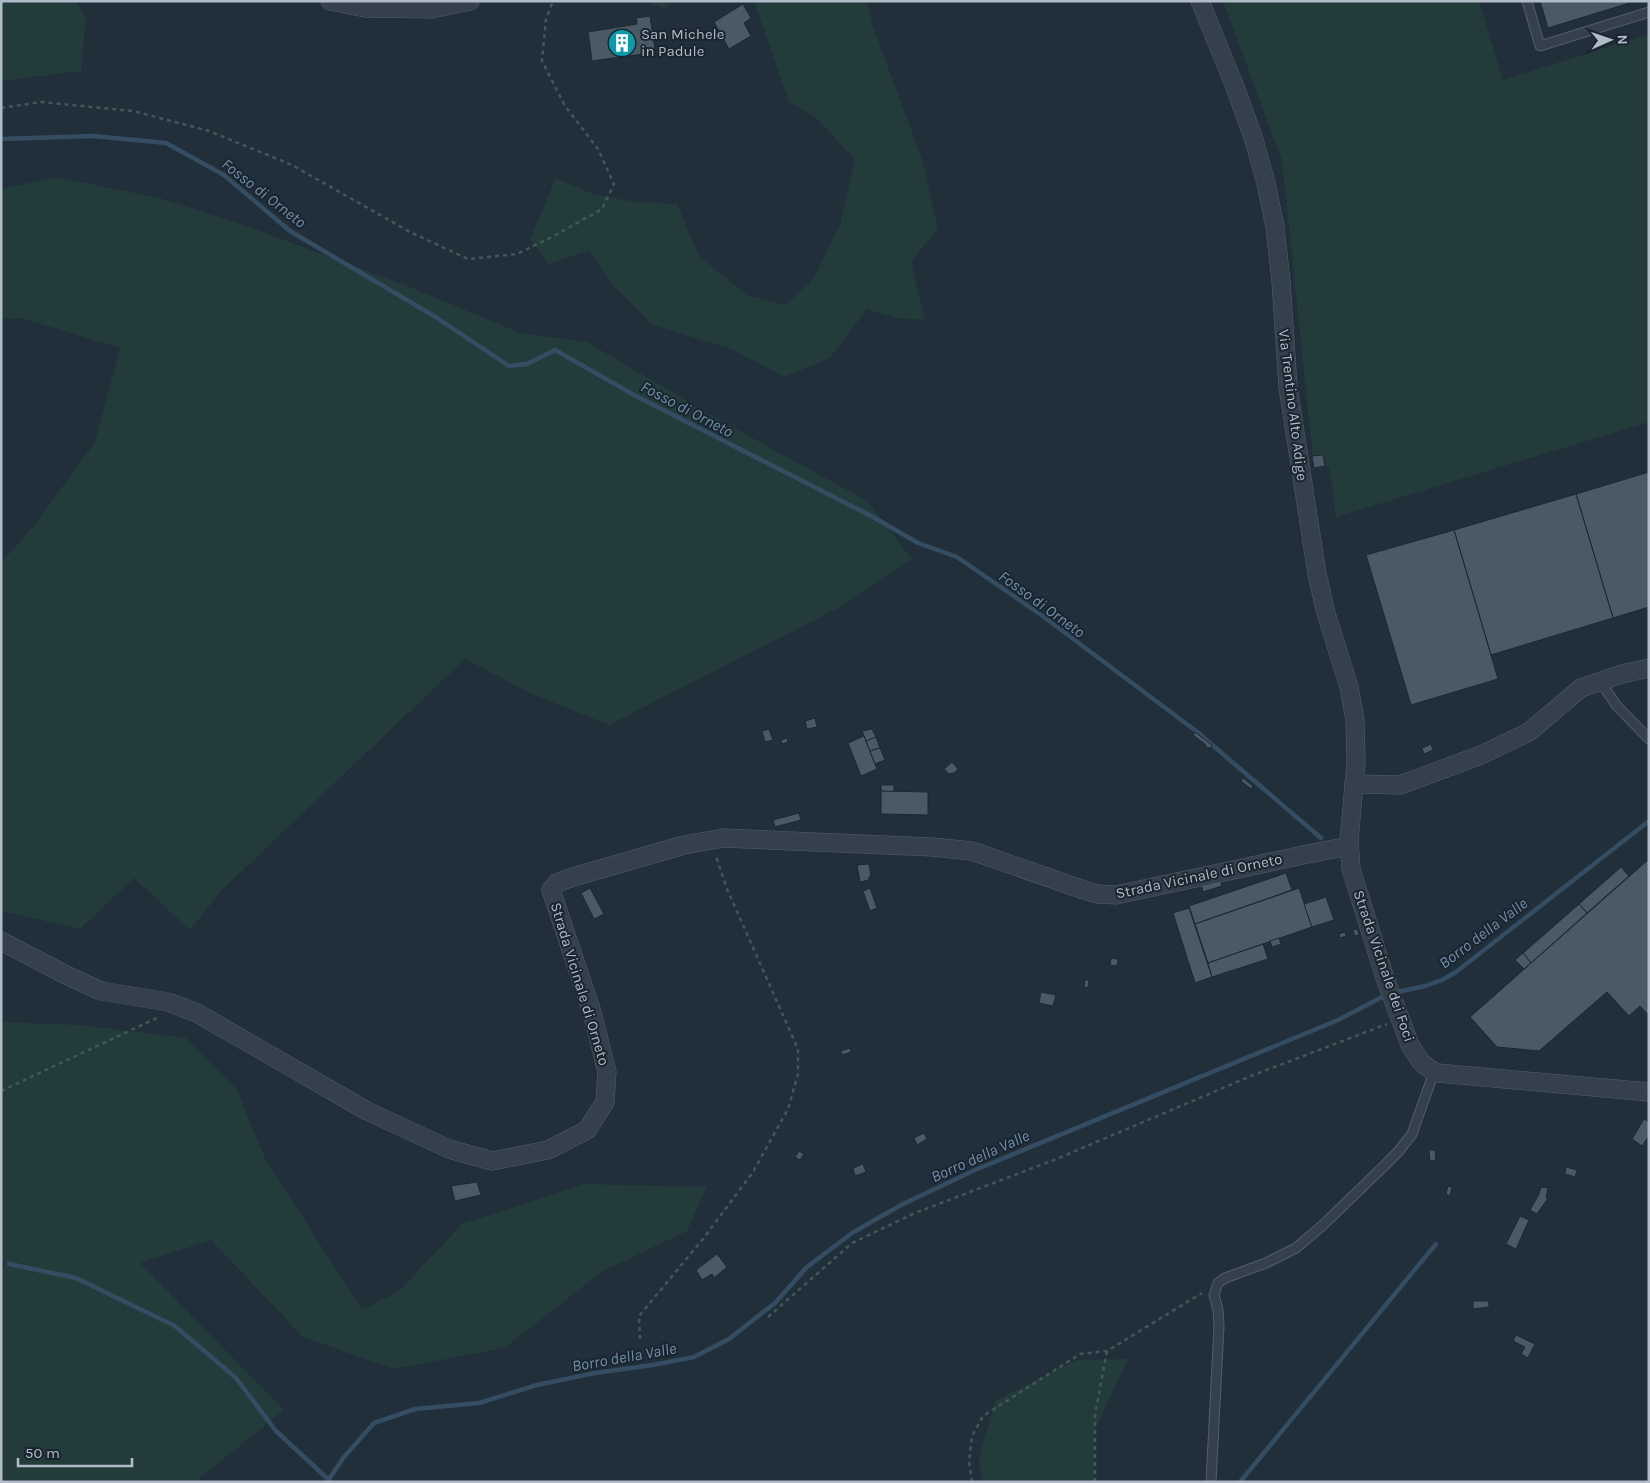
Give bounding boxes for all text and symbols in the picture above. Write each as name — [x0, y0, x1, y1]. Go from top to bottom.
north arrow — [1585, 15, 1635, 65]
place label: San Michele in Padule — [641, 25, 725, 60]
building icon: San Michele in Padule — [607, 28, 637, 58]
text: N — [1614, 34, 1631, 45]
water label: Fosso di Orneto — [218, 154, 310, 232]
street label: Via Trentino Alto Adige — [1275, 328, 1311, 482]
water label: Fosso di Orneto — [638, 377, 737, 441]
water label: Fosso di Orneto — [995, 566, 1089, 642]
street label: Strada Vicinale di Orneto — [1114, 850, 1284, 902]
street label: Strada Vicinale dei Foci — [1350, 888, 1418, 1044]
water label: Borro della Valle — [1435, 893, 1531, 972]
street label: Strada Vicinale di Orneto — [547, 900, 613, 1068]
water label: Borro della Valle — [928, 1126, 1033, 1186]
water label: Borro della Valle — [570, 1338, 678, 1376]
scale bar — [18, 1436, 131, 1468]
text: 50 m — [25, 1444, 60, 1462]

